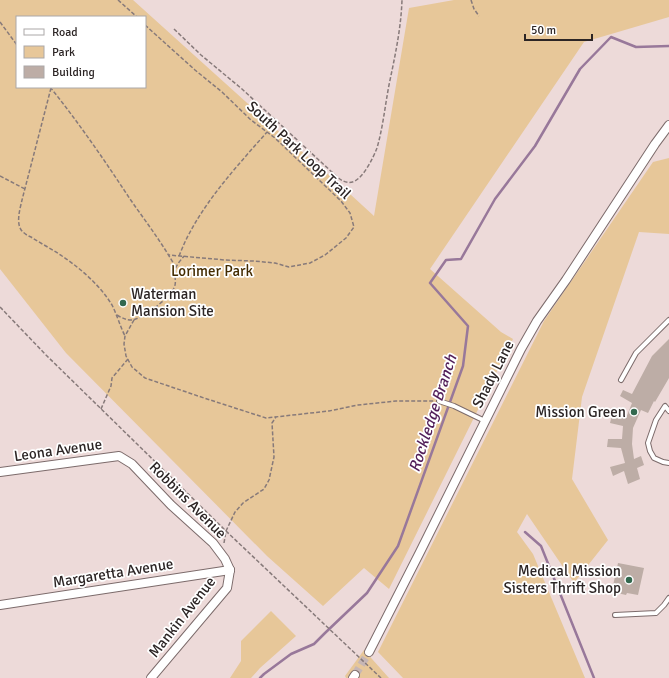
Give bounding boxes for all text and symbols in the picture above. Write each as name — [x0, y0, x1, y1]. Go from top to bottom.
legend — [16, 16, 146, 88]
scale bar — [525, 16, 592, 42]
text: 50 m — [531, 23, 556, 38]
text: Road — [52, 25, 78, 40]
text: Park — [52, 45, 75, 60]
text: Building — [52, 65, 95, 80]
street label: South Park Loop Trail — [243, 97, 355, 203]
park label: Lorimer Park — [171, 262, 254, 280]
place label: Waterman Mansion Site — [131, 285, 214, 320]
marker: Waterman Mansion Site — [118, 298, 128, 308]
street label: Shady Lane — [468, 337, 518, 411]
water label: Rockledge Branch — [405, 351, 462, 475]
place label: Mission Green — [535, 403, 626, 421]
marker: Mission Green — [629, 407, 639, 417]
street label: Leona Avenue — [13, 435, 103, 465]
street label: Robbins Avenue — [146, 458, 230, 542]
street label: Margaretta Avenue — [51, 555, 175, 591]
place label: Medical Mission Sisters Thrift Shop — [503, 562, 621, 597]
street label: Mankin Avenue — [145, 573, 219, 661]
marker: Medical Mission Sisters Thrift Shop — [624, 575, 634, 585]

